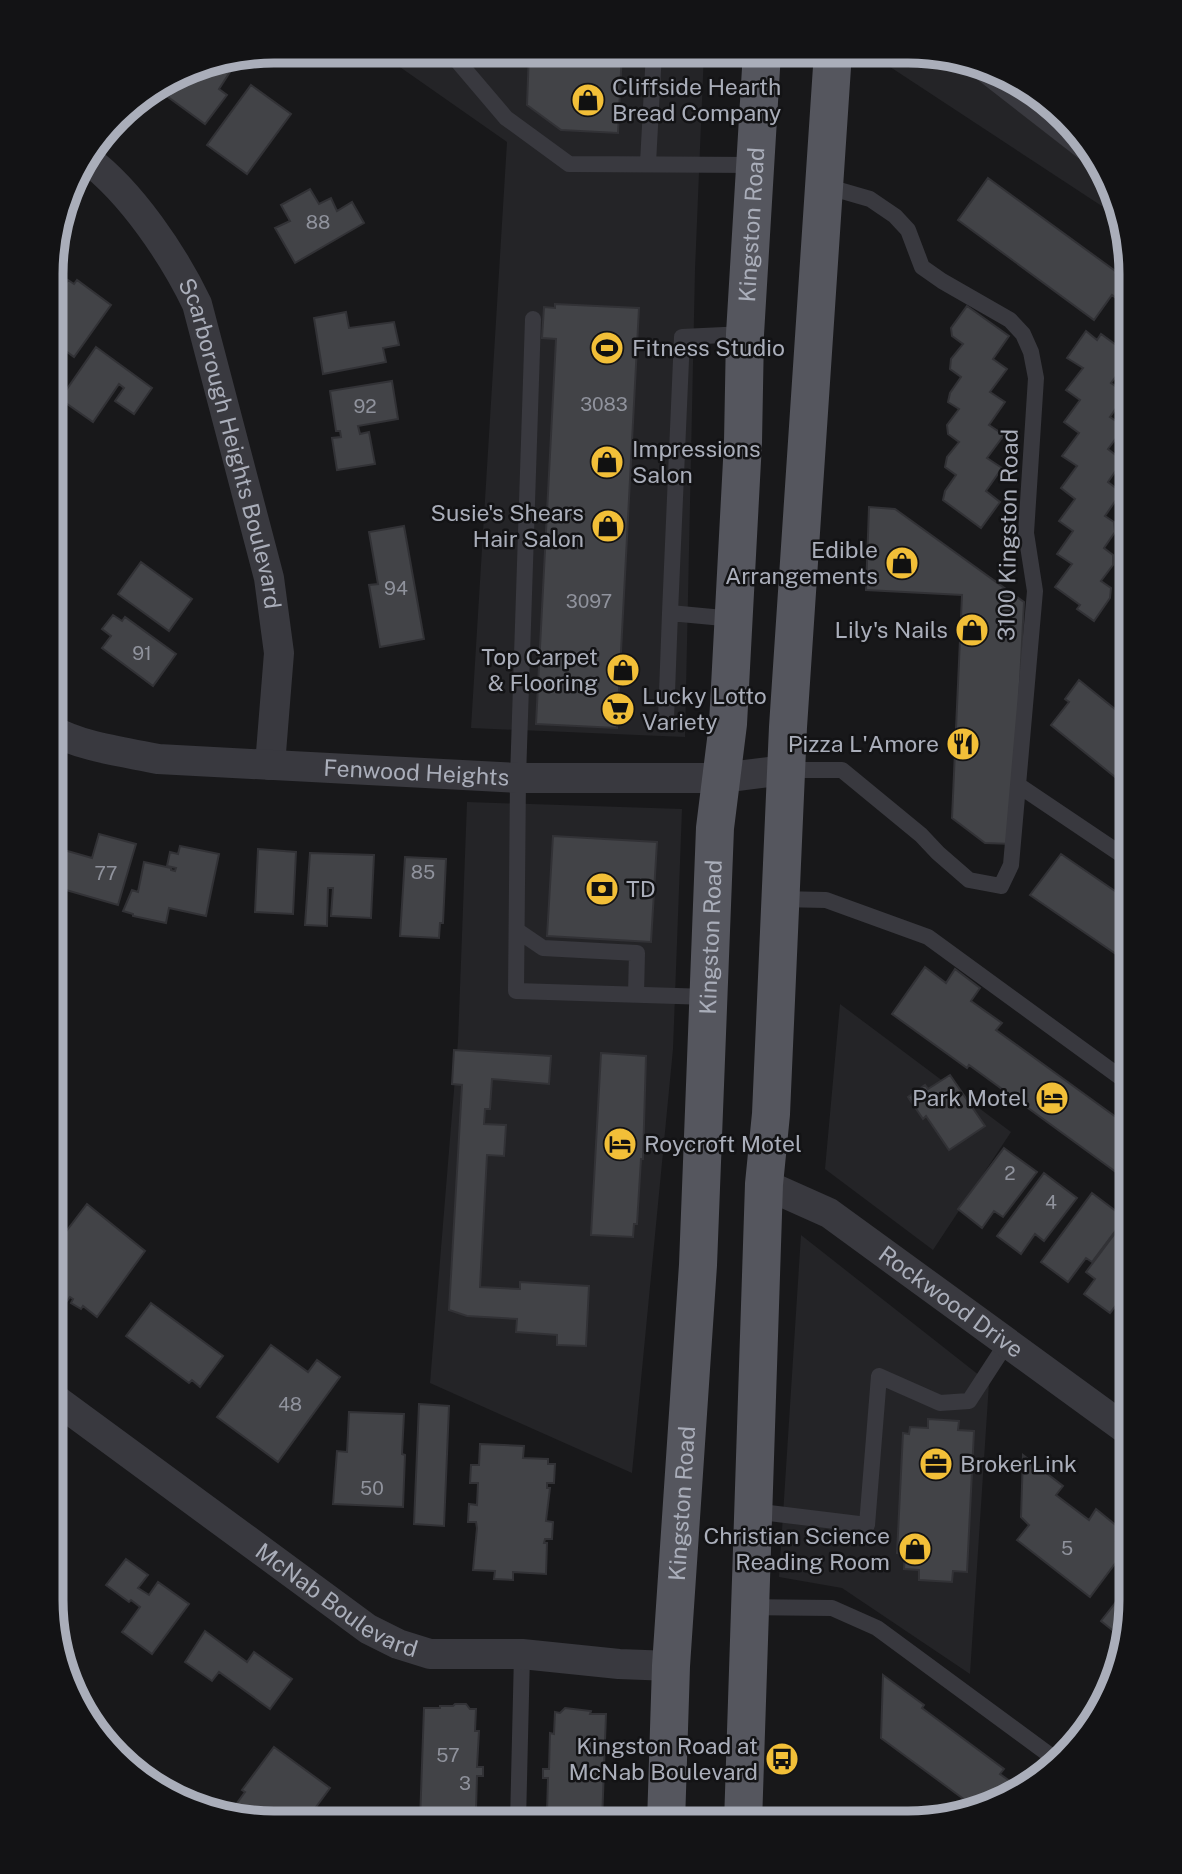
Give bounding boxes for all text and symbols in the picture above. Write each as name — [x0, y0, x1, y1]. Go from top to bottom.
place label: Cliffside Hearth Bread Company — [612, 73, 781, 126]
shop icon: Cliffside Hearth Bread Company — [569, 81, 607, 119]
street label: Kingston Road — [733, 146, 769, 303]
house number: 88 — [306, 211, 330, 233]
street label: Scarborough Heights Boulevard — [173, 273, 287, 611]
sports icon: Fitness Studio — [588, 329, 626, 367]
place label: Fitness Studio — [632, 334, 785, 361]
house number: 3083 — [580, 393, 628, 415]
house number: 92 — [353, 395, 377, 417]
street label: 3100 Kingston Road — [992, 429, 1023, 641]
place label: Impressions Salon — [632, 435, 761, 488]
shop icon: Impressions Salon — [588, 443, 626, 481]
place label: Susie's Shears Hair Salon — [431, 499, 584, 552]
shop icon: Susie's Shears Hair Salon — [589, 507, 627, 545]
place label: Edible Arrangements — [725, 536, 878, 589]
shop icon: Edible Arrangements — [883, 544, 921, 582]
house number: 94 — [384, 577, 408, 599]
house number: 3097 — [566, 590, 612, 612]
shop icon: Lily's Nails — [953, 611, 991, 649]
place label: Lily's Nails — [835, 616, 948, 643]
house number: 91 — [132, 642, 152, 664]
place label: Top Carpet & Flooring — [481, 643, 598, 696]
shop icon: Top Carpet & Flooring — [604, 651, 642, 689]
place label: Lucky Lotto Variety — [642, 682, 767, 735]
supermarket icon: Lucky Lotto Variety — [599, 690, 637, 728]
restaurant icon: Pizza L'Amore — [944, 725, 982, 763]
place label: Pizza L'Amore — [788, 730, 939, 757]
street label: Fenwood Heights — [323, 754, 510, 791]
street label: Kingston Road — [694, 859, 727, 1015]
house number: 85 — [411, 861, 435, 883]
house number: 77 — [94, 862, 118, 884]
bank icon: TD — [583, 870, 621, 908]
place label: TD — [626, 875, 656, 902]
hotel icon: Park Motel — [1033, 1079, 1071, 1117]
place label: Park Motel — [912, 1084, 1028, 1111]
hotel icon: Roycroft Motel — [601, 1125, 639, 1163]
place label: Roycroft Motel — [644, 1130, 802, 1157]
house number: 2 — [1004, 1162, 1016, 1184]
house number: 4 — [1045, 1191, 1057, 1213]
street label: Rockwood Drive — [874, 1240, 1029, 1363]
house number: 48 — [278, 1393, 302, 1415]
street label: Kingston Road — [663, 1425, 700, 1582]
office icon: BrokerLink — [917, 1445, 955, 1483]
place label: BrokerLink — [960, 1450, 1077, 1477]
house number: 50 — [360, 1477, 384, 1499]
place label: Christian Science Reading Room — [703, 1522, 890, 1575]
shop icon: Christian Science Reading Room — [896, 1530, 934, 1568]
street label: McNab Boulevard — [251, 1537, 421, 1662]
house number: 5 — [1061, 1537, 1073, 1559]
place label: Kingston Road at McNab Boulevard — [569, 1732, 758, 1785]
bus stop icon: Kingston Road at McNab Boulevard — [763, 1740, 801, 1778]
house number: 57 — [436, 1744, 460, 1766]
house number: 3 — [459, 1772, 471, 1794]

